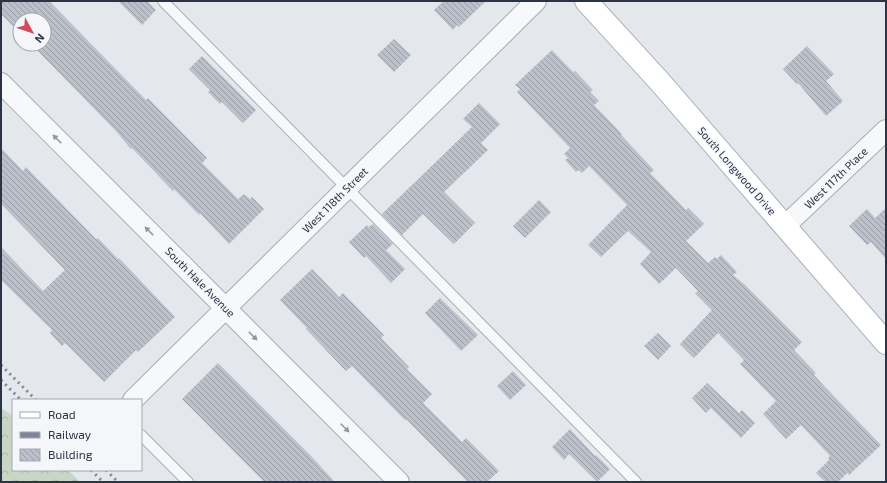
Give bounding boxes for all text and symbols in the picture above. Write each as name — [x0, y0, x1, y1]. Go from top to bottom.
north arrow — [12, 12, 52, 52]
text: N — [32, 32, 48, 46]
street label: South Longwood Drive — [696, 124, 779, 217]
one-way arrow — [52, 134, 62, 144]
street label: West 117th Place — [801, 144, 870, 211]
street label: West 118th Street — [299, 164, 370, 235]
one-way arrow — [144, 226, 154, 236]
street label: South Hale Avenue — [163, 244, 238, 319]
one-way arrow — [248, 331, 258, 341]
legend — [12, 399, 142, 471]
text: Road — [48, 407, 76, 421]
one-way arrow — [340, 423, 350, 433]
text: Railway — [48, 427, 92, 441]
text: Building — [48, 447, 93, 461]

